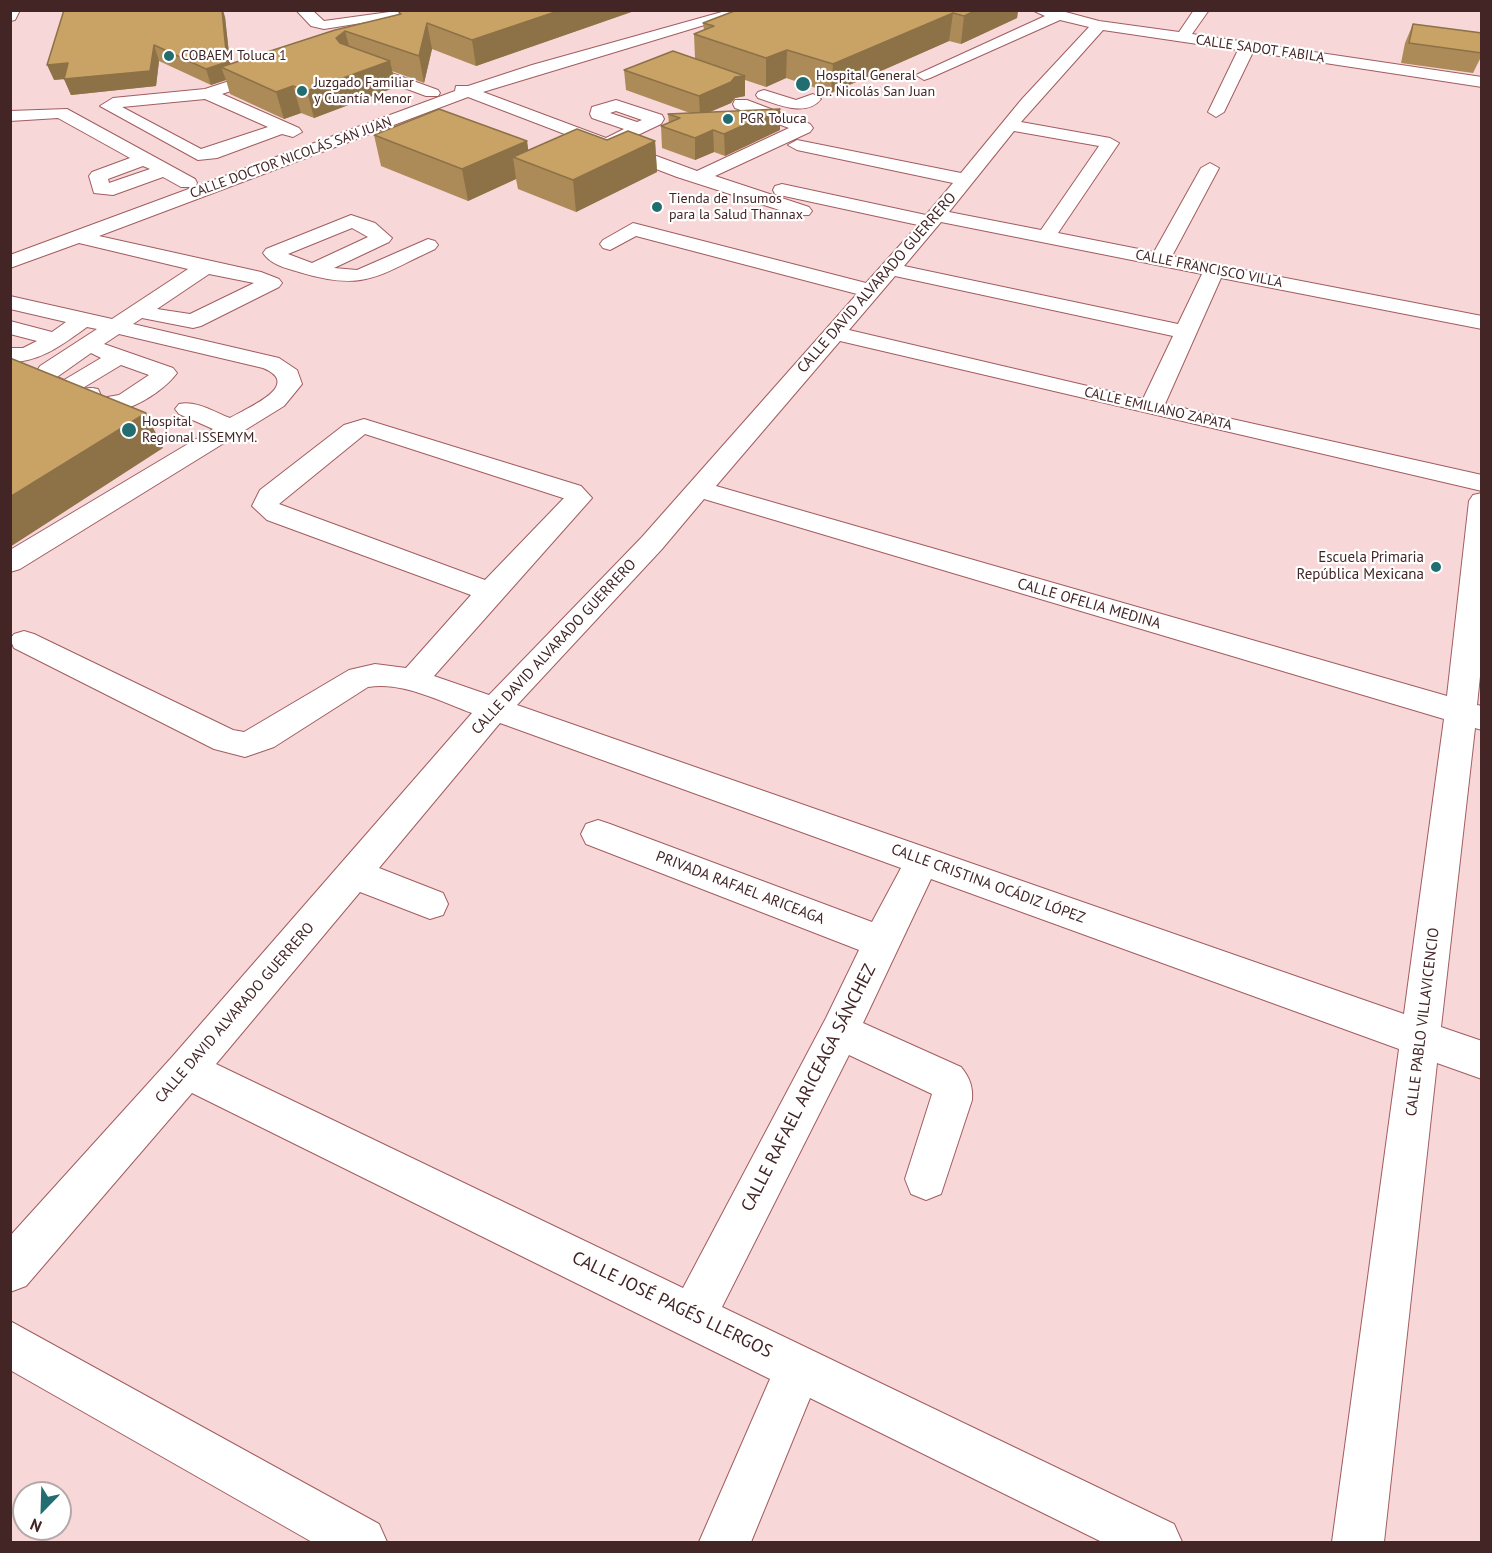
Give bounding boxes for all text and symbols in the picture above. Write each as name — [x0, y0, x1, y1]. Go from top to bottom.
street label: CALLE SADOT FABILA — [1195, 32, 1325, 66]
place label: COBAEM Toluca 1 — [181, 48, 287, 64]
marker: COBAEM Toluca 1 — [162, 49, 176, 63]
place label: Hospital General Dr. Nicolás San Juan — [816, 68, 935, 100]
place label: Juzgado Familiar y Cuantía Menor — [314, 75, 414, 108]
marker: Hospital General Dr. Nicolás San Juan — [794, 75, 812, 93]
marker: Juzgado Familiar y Cuantía Menor — [295, 84, 309, 98]
place label: PGR Toluca — [740, 111, 807, 127]
marker: PGR Toluca — [721, 112, 735, 126]
street label: CALLE DOCTOR NICOLÁS SAN JUAN — [188, 114, 394, 202]
street label: CALLE DAVID ALVARADO GUERRERO — [794, 189, 960, 377]
place label: Tienda de Insumos para la Salud Thannax — [669, 191, 803, 224]
marker: Tienda de Insumos para la Salud Thannax — [650, 200, 664, 214]
street label: CALLE FRANCISCO VILLA — [1134, 246, 1284, 292]
street label: CALLE EMILIANO ZAPATA — [1082, 384, 1234, 434]
place label: Hospital Regional ISSEMYM. — [142, 414, 257, 446]
marker: Hospital Regional ISSEMYM. — [120, 421, 138, 439]
place label: Escuela Primaria República Mexicana — [1297, 549, 1424, 584]
street label: CALLE DAVID ALVARADO GUERRERO — [468, 556, 640, 738]
marker: Escuela Primaria República Mexicana — [1429, 560, 1443, 574]
street label: CALLE OFELIA MEDINA — [1015, 575, 1163, 633]
street label: CALLE CRISTINA OCÁDIZ LÓPEZ — [889, 840, 1087, 928]
street label: PRIVADA RAFAEL ARICEAGA — [653, 847, 827, 929]
street label: CALLE DAVID ALVARADO GUERRERO — [152, 919, 318, 1107]
street label: CALLE PABLO VILLAVICENCIO — [1402, 927, 1444, 1117]
street label: CALLE RAFAEL ARICEAGA SÁNCHEZ — [737, 961, 881, 1215]
street label: CALLE JOSÉ PAGÉS LLERGOS — [568, 1247, 776, 1363]
north arrow — [12, 1481, 72, 1541]
text: N — [27, 1514, 45, 1537]

